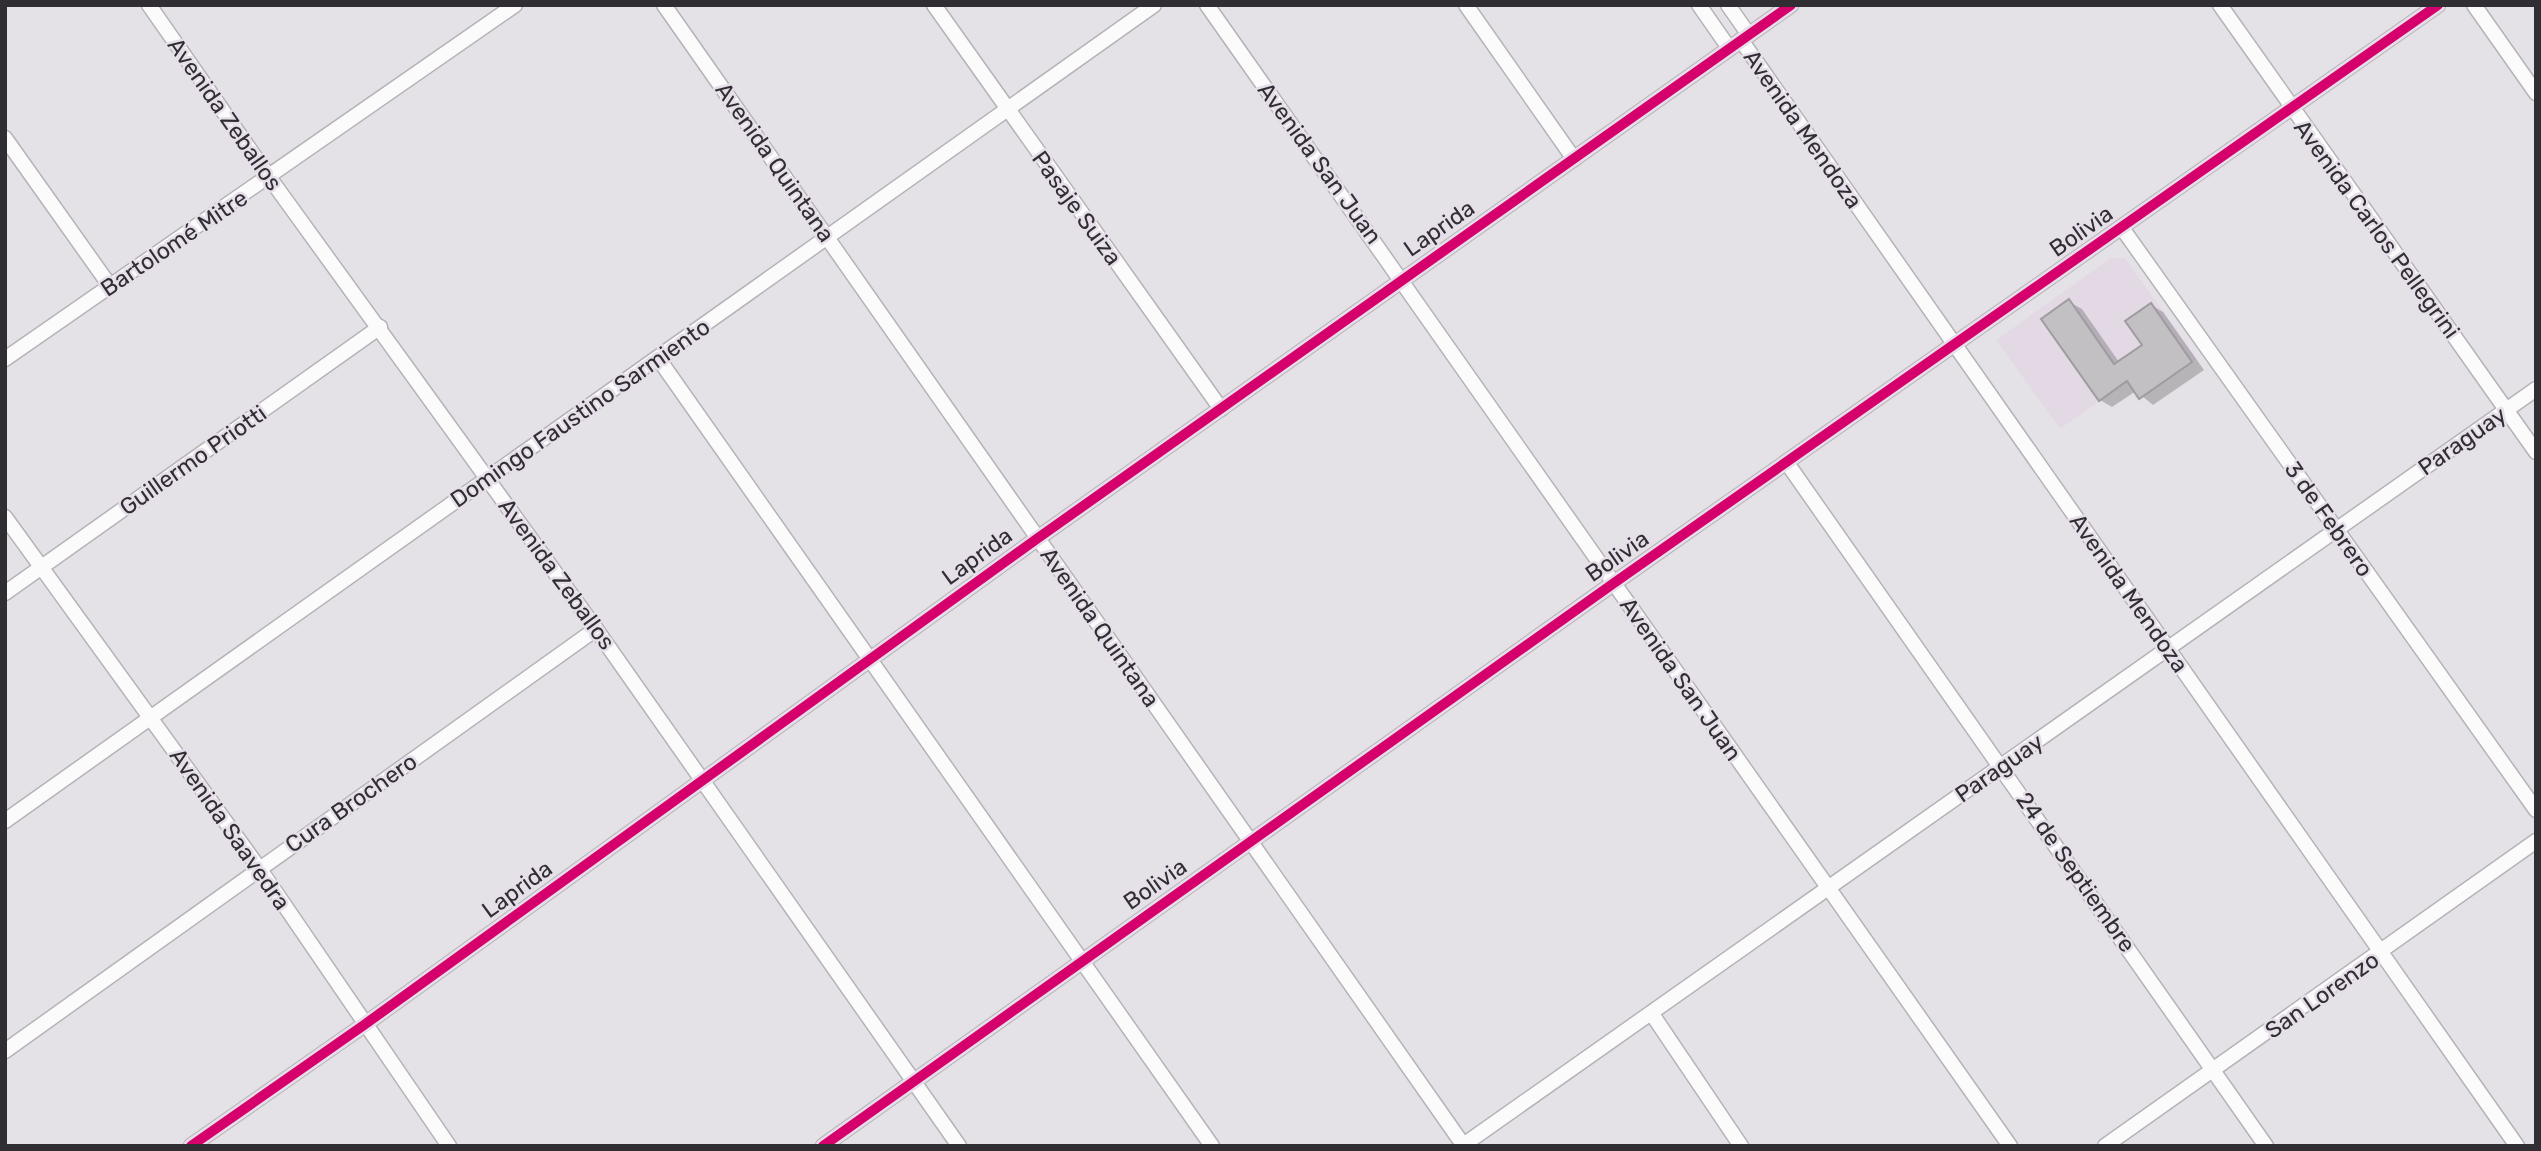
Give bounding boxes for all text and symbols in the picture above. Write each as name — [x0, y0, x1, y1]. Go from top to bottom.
street label: Avenida Zeballos — [162, 32, 288, 196]
street label: Avenida Mendoza — [1738, 44, 1868, 214]
street label: Avenida Quintana — [709, 77, 841, 247]
street label: Avenida San Juan — [1252, 77, 1388, 249]
street label: Avenida Carlos Pellegrini — [2288, 114, 2466, 344]
street label: Pasaje Suiza — [1026, 145, 1128, 271]
street label: Bartolomé Mitre — [95, 184, 253, 302]
street label: Laprida — [1398, 194, 1480, 262]
street label: Bolivia — [2044, 199, 2118, 263]
street label: Domingo Faustino Sarmiento — [445, 312, 715, 514]
street label: Guillermo Priotti — [114, 399, 272, 521]
street label: Paraguay — [2413, 400, 2512, 481]
street label: 3 de Febrero — [2279, 456, 2379, 582]
street label: Avenida Zeballos — [493, 493, 621, 655]
street label: Avenida Mendoza — [2064, 508, 2194, 678]
street label: Laprida — [936, 521, 1018, 591]
street label: Bolivia — [1580, 524, 1654, 588]
street label: Avenida Quintana — [1034, 542, 1166, 712]
street label: Avenida San Juan — [1614, 592, 1748, 766]
street label: Paraguay — [1950, 727, 2049, 808]
street label: Avenida Saavedra — [164, 743, 296, 915]
street label: Cura Brochero — [280, 747, 422, 859]
street label: 24 de Septiembre — [2010, 787, 2142, 957]
street label: Bolivia — [1118, 852, 1192, 916]
street label: Laprida — [476, 854, 558, 924]
street label: San Lorenzo — [2260, 946, 2384, 1044]

